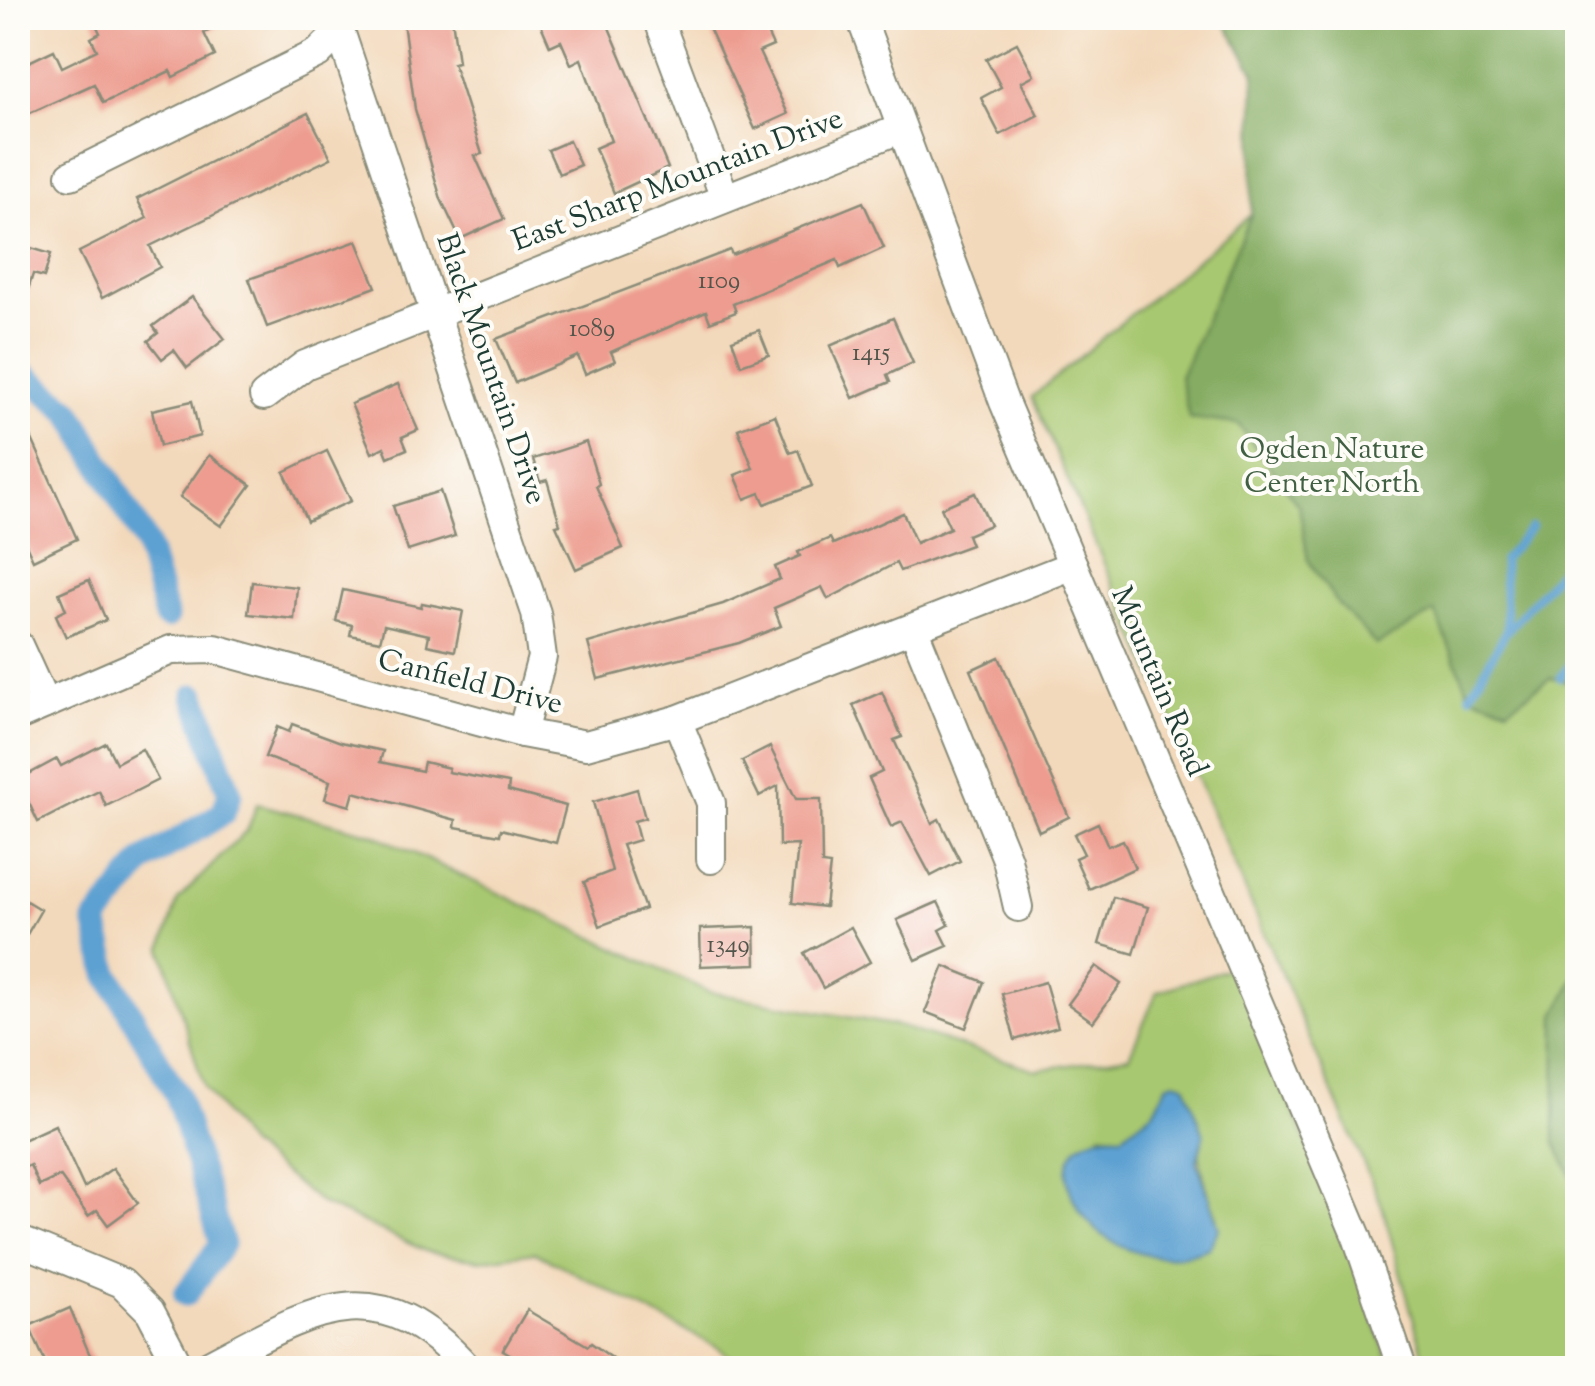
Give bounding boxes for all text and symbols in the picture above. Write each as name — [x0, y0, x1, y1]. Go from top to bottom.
street label: East Sharp Mountain Drive — [507, 98, 849, 264]
street label: Black Mountain Drive — [423, 228, 557, 510]
house number: 1109 — [698, 264, 740, 300]
house number: 1089 — [569, 312, 615, 348]
house number: 1415 — [852, 336, 891, 372]
park label: Ogden Nature Center North — [1240, 429, 1424, 506]
street label: Mountain Road — [1099, 580, 1217, 784]
street label: Canfield Drive — [373, 639, 567, 727]
house number: 1349 — [706, 928, 750, 964]

